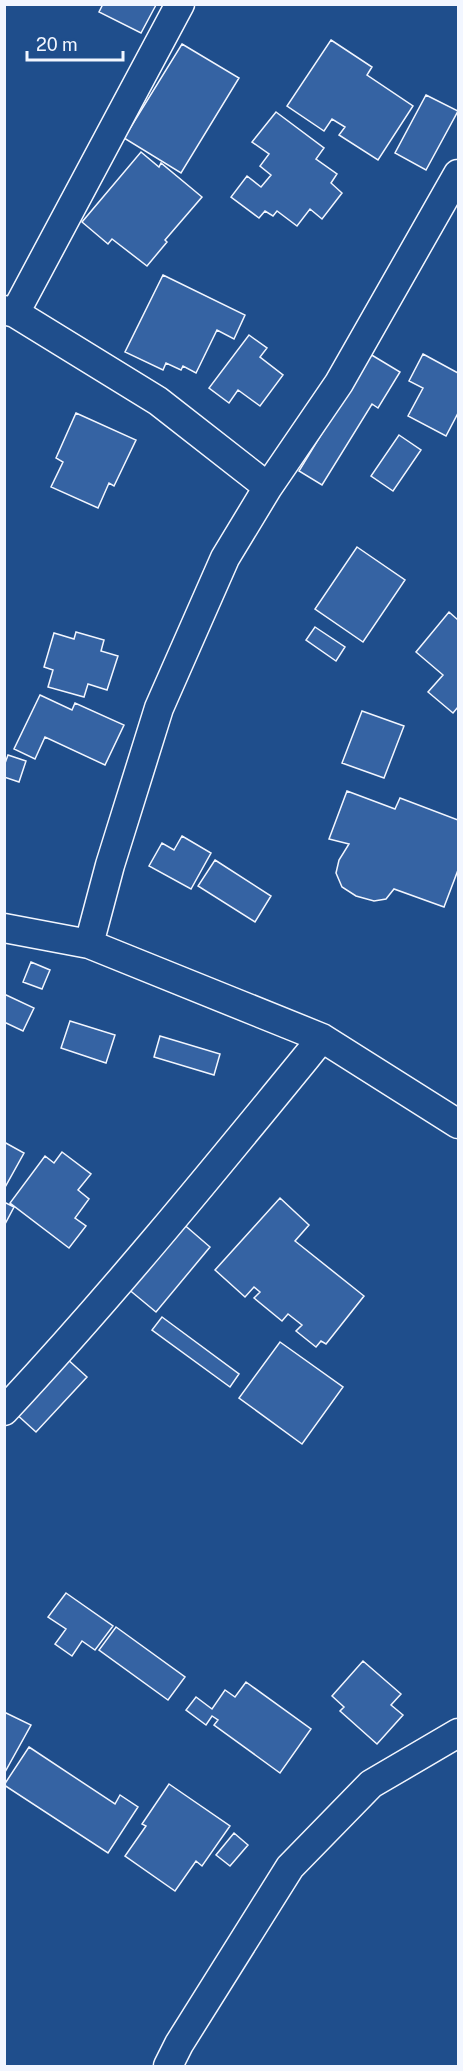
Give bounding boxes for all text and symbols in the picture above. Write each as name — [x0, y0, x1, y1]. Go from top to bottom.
scale bar — [27, 24, 123, 62]
text: 20 m — [36, 34, 78, 55]

